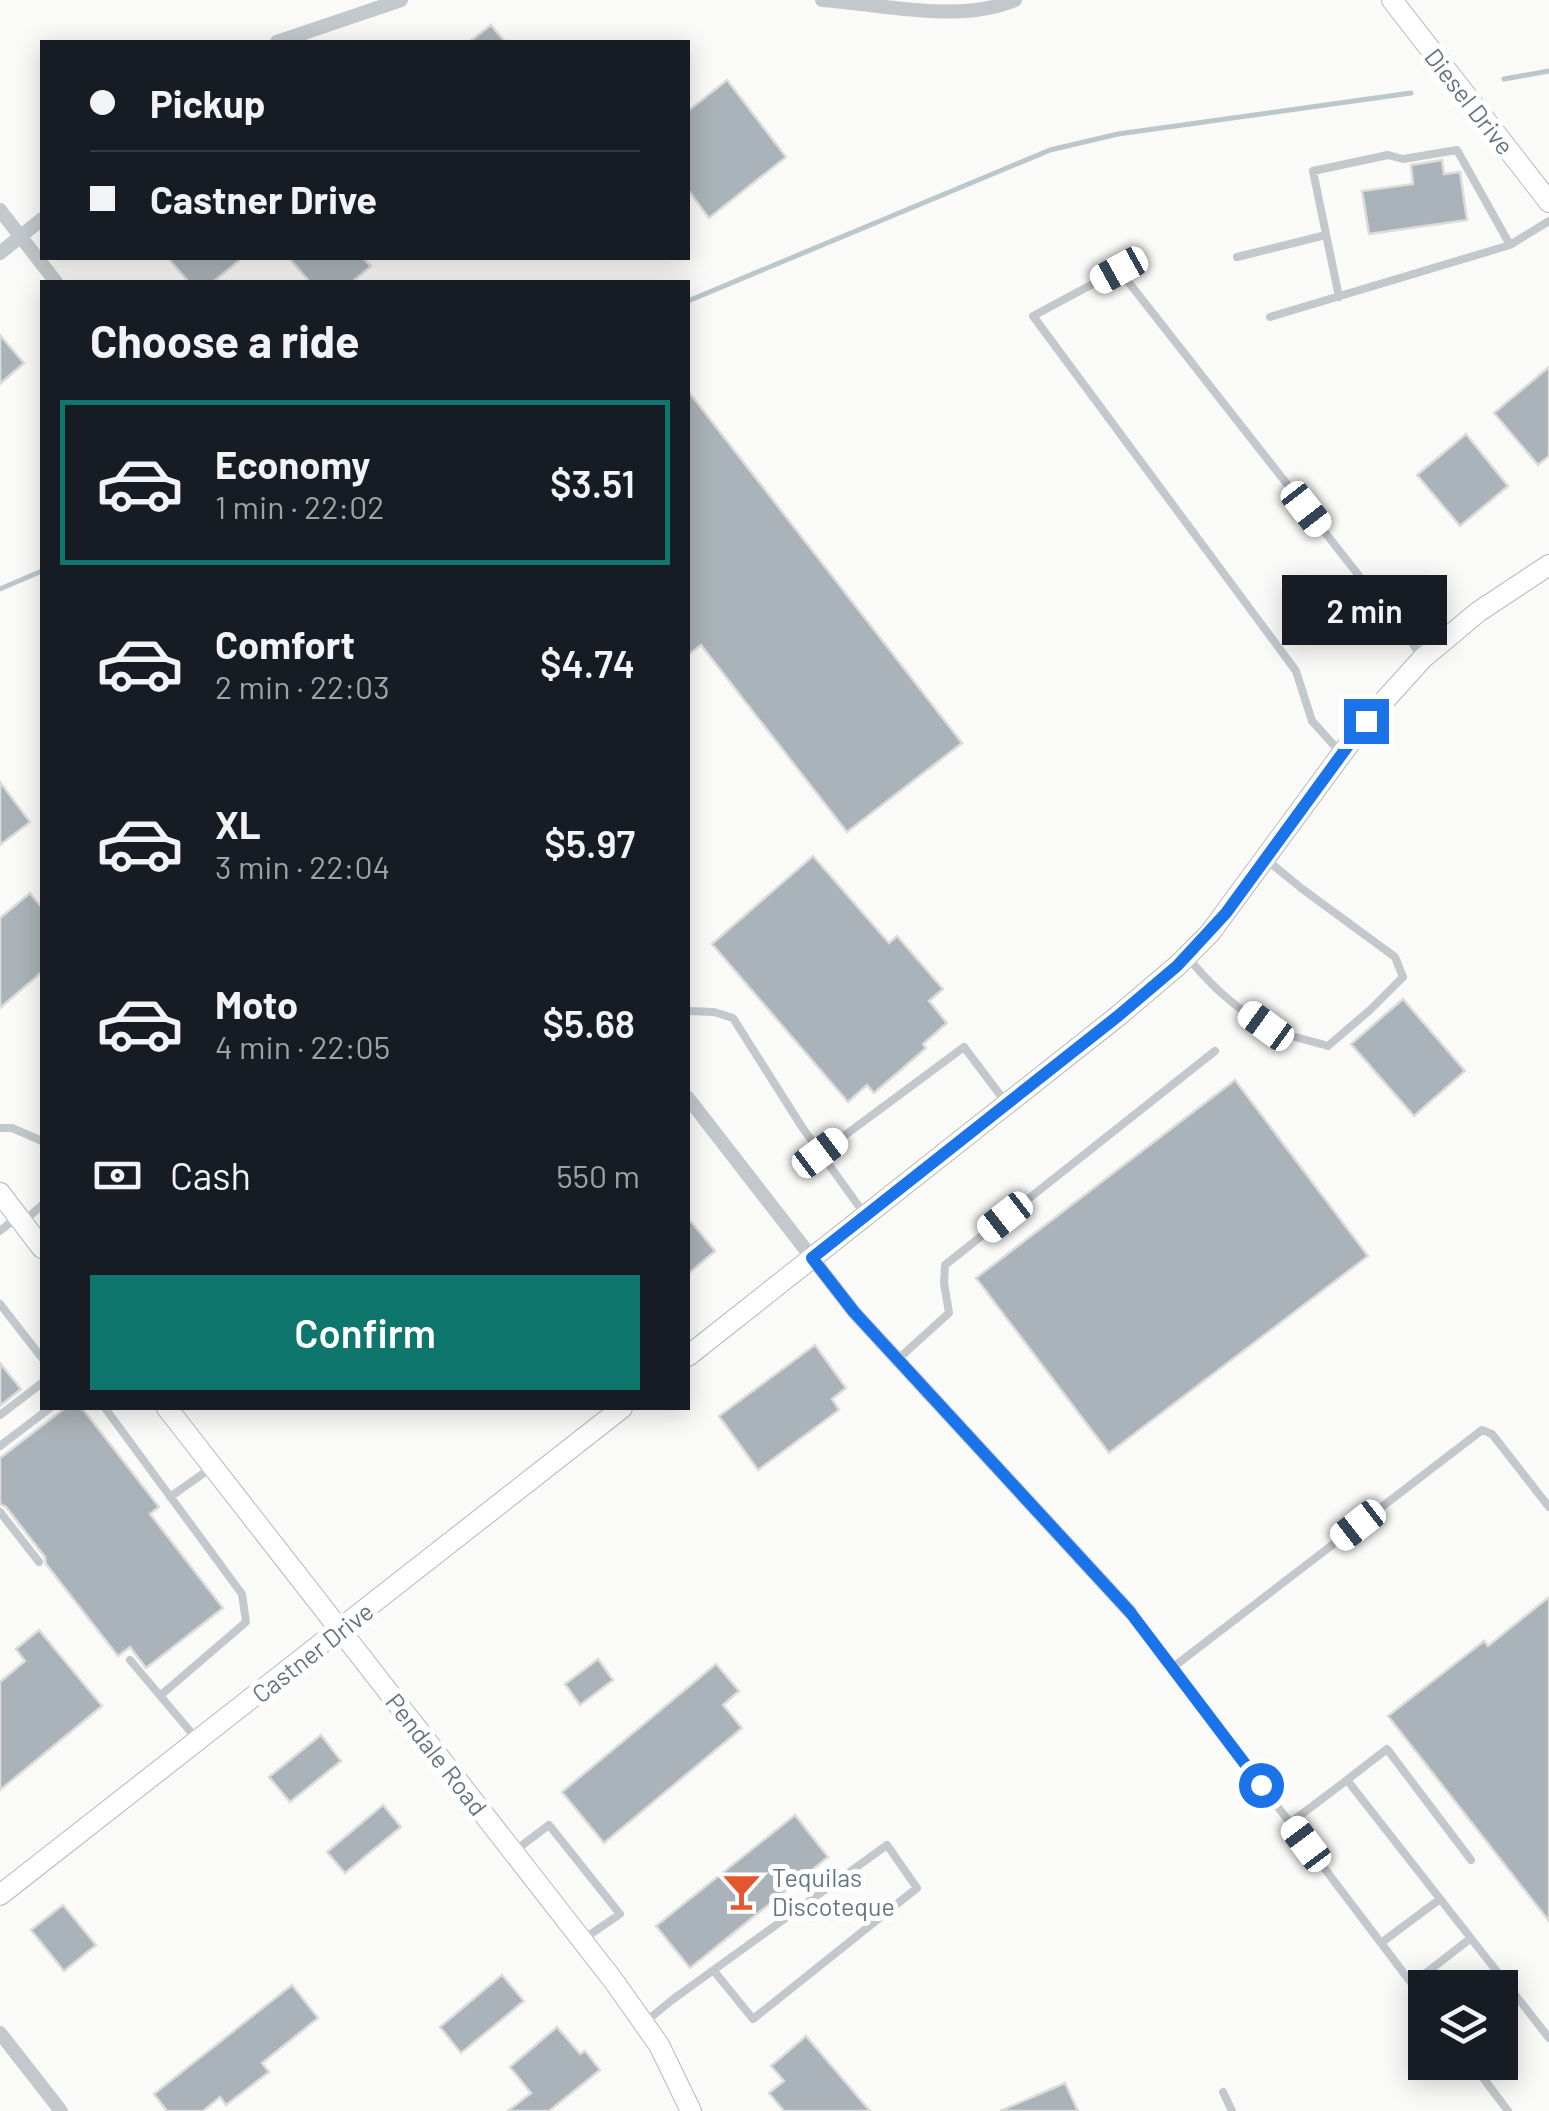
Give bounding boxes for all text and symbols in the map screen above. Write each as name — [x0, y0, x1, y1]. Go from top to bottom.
street label: Diesel Drive — [1419, 42, 1521, 160]
text: Pickup — [150, 80, 265, 126]
text: Castner Drive — [150, 176, 377, 222]
car — [1085, 242, 1153, 298]
text: Choose a ride — [90, 313, 360, 367]
icon: car — [95, 438, 185, 528]
text: Economy — [215, 441, 370, 487]
text: $3.51 — [550, 460, 635, 506]
car — [1276, 476, 1336, 542]
text: 1 min · 22:02 — [215, 487, 384, 525]
callout: 2 min — [1284, 576, 1448, 646]
text: 2 min — [1326, 591, 1403, 629]
icon: car — [95, 618, 185, 708]
text: Comfort — [215, 621, 355, 667]
text: $4.74 — [540, 640, 635, 686]
text: 2 min · 22:03 — [215, 667, 390, 705]
route end — [1344, 699, 1389, 744]
icon: car — [95, 798, 185, 888]
text: XL — [215, 801, 261, 847]
text: $5.97 — [544, 820, 635, 866]
text: 3 min · 22:04 — [215, 847, 390, 885]
icon: car — [95, 978, 185, 1068]
text: Moto — [215, 981, 298, 1027]
car — [1233, 996, 1299, 1056]
text: $5.68 — [543, 1000, 635, 1046]
text: 4 min · 22:05 — [215, 1027, 390, 1065]
car — [787, 1123, 853, 1183]
icon: cash — [90, 1148, 145, 1203]
text: Cash — [170, 1152, 251, 1198]
text: 550 m — [556, 1156, 640, 1194]
car — [972, 1187, 1038, 1247]
button: Confirm — [90, 1275, 640, 1390]
car — [1325, 1495, 1391, 1555]
street label: Castner Drive — [246, 1595, 378, 1709]
street label: Pendale Road — [380, 1687, 494, 1821]
route start — [1239, 1763, 1284, 1808]
car — [1276, 1811, 1336, 1877]
place label: Tequilas Discoteque — [772, 1862, 895, 1921]
bar icon: Tequilas Discoteque — [721, 1870, 763, 1912]
map controls — [1408, 1970, 1518, 2080]
button: layers — [1408, 1970, 1518, 2080]

